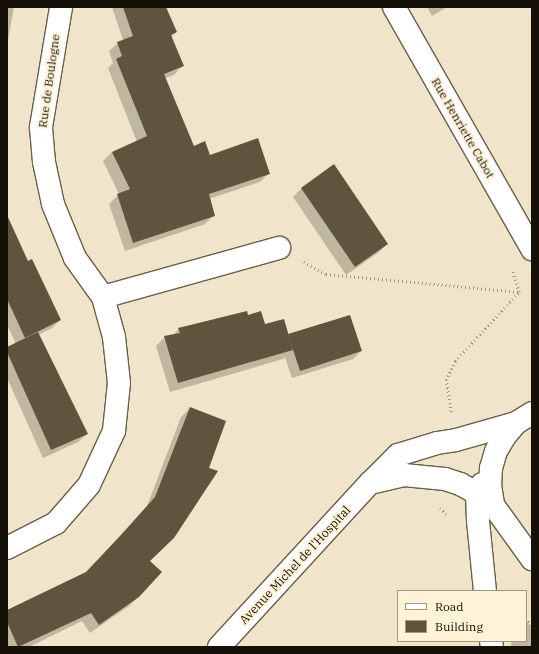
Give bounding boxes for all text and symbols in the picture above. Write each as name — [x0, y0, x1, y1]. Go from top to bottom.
street label: Rue de Boulogne — [35, 33, 63, 129]
street label: Rue Henriette Cabot — [428, 75, 498, 181]
street label: Avenue Michel de l'Hospital — [236, 503, 354, 627]
legend — [397, 590, 527, 642]
text: Road — [435, 599, 464, 614]
text: Building — [435, 619, 483, 634]

